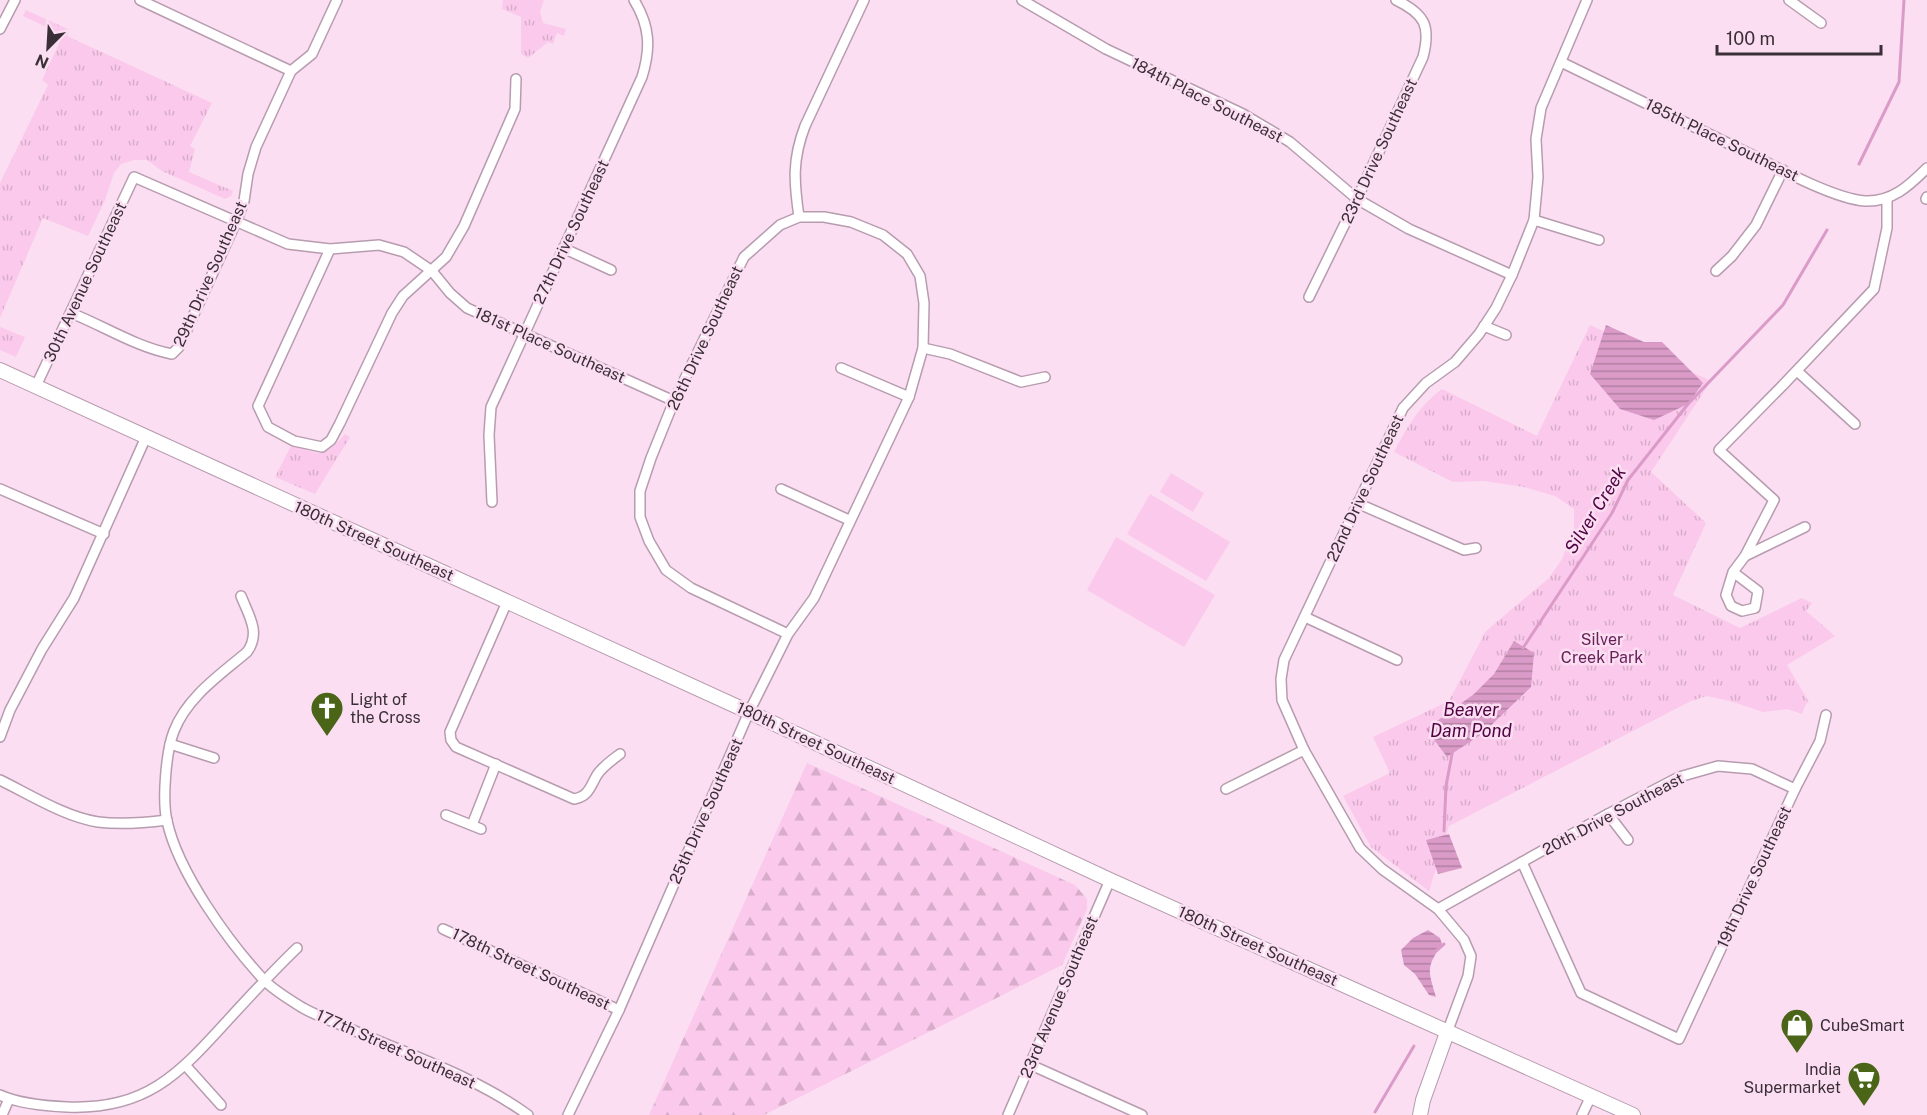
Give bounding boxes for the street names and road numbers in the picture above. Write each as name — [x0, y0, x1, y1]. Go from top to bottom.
street label: 184th Place Southeast — [1128, 53, 1286, 147]
street label: 23rd Drive Southeast — [1337, 76, 1421, 226]
street label: 185th Place Southeast — [1642, 95, 1802, 185]
street label: 27th Drive Southeast — [529, 157, 613, 307]
street label: 29th Drive Southeast — [169, 198, 251, 350]
street label: 30th Avenue Southeast — [40, 199, 130, 365]
street label: 26th Drive Southeast — [663, 263, 747, 413]
street label: 181st Place Southeast — [472, 303, 628, 387]
street label: 22nd Drive Southeast — [1323, 411, 1407, 565]
street label: 180th Street Southeast — [291, 497, 457, 585]
street label: 180th Street Southeast — [734, 698, 898, 788]
street label: 25th Drive Southeast — [665, 735, 747, 887]
street label: 20th Drive Southeast — [1539, 769, 1687, 859]
street label: 19th Drive Southeast — [1713, 803, 1795, 951]
street label: 180th Street Southeast — [1175, 902, 1341, 990]
street label: 23rd Avenue Southeast — [1016, 913, 1102, 1081]
street label: 178th Street Southeast — [449, 924, 613, 1014]
street label: 177th Street Southeast — [313, 1005, 479, 1093]

